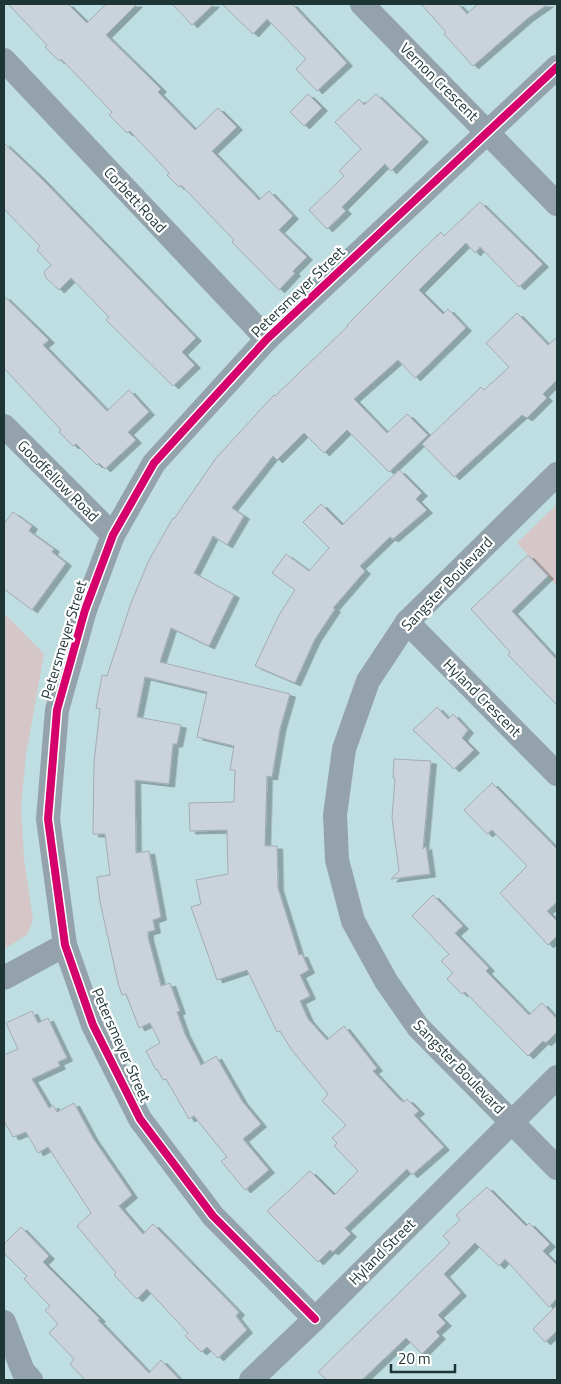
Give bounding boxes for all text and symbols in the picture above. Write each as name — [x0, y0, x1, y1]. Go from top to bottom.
street label: Vernon Crescent — [395, 37, 485, 127]
street label: Corbett Road — [99, 162, 172, 238]
street label: Petersmeyer Street — [245, 240, 350, 343]
street label: Goodfellow Road — [12, 435, 104, 527]
street label: Sangster Boulevard — [396, 531, 498, 636]
street label: Petersmeyer Street — [35, 577, 93, 702]
street label: Hyland Crescent — [438, 653, 527, 743]
street label: Petersmeyer Street — [86, 984, 157, 1106]
street label: Sangster Boulevard — [408, 1014, 510, 1119]
street label: Hyland Street — [343, 1212, 421, 1290]
scale bar — [391, 1342, 455, 1374]
text: 20 m — [398, 1347, 431, 1370]

